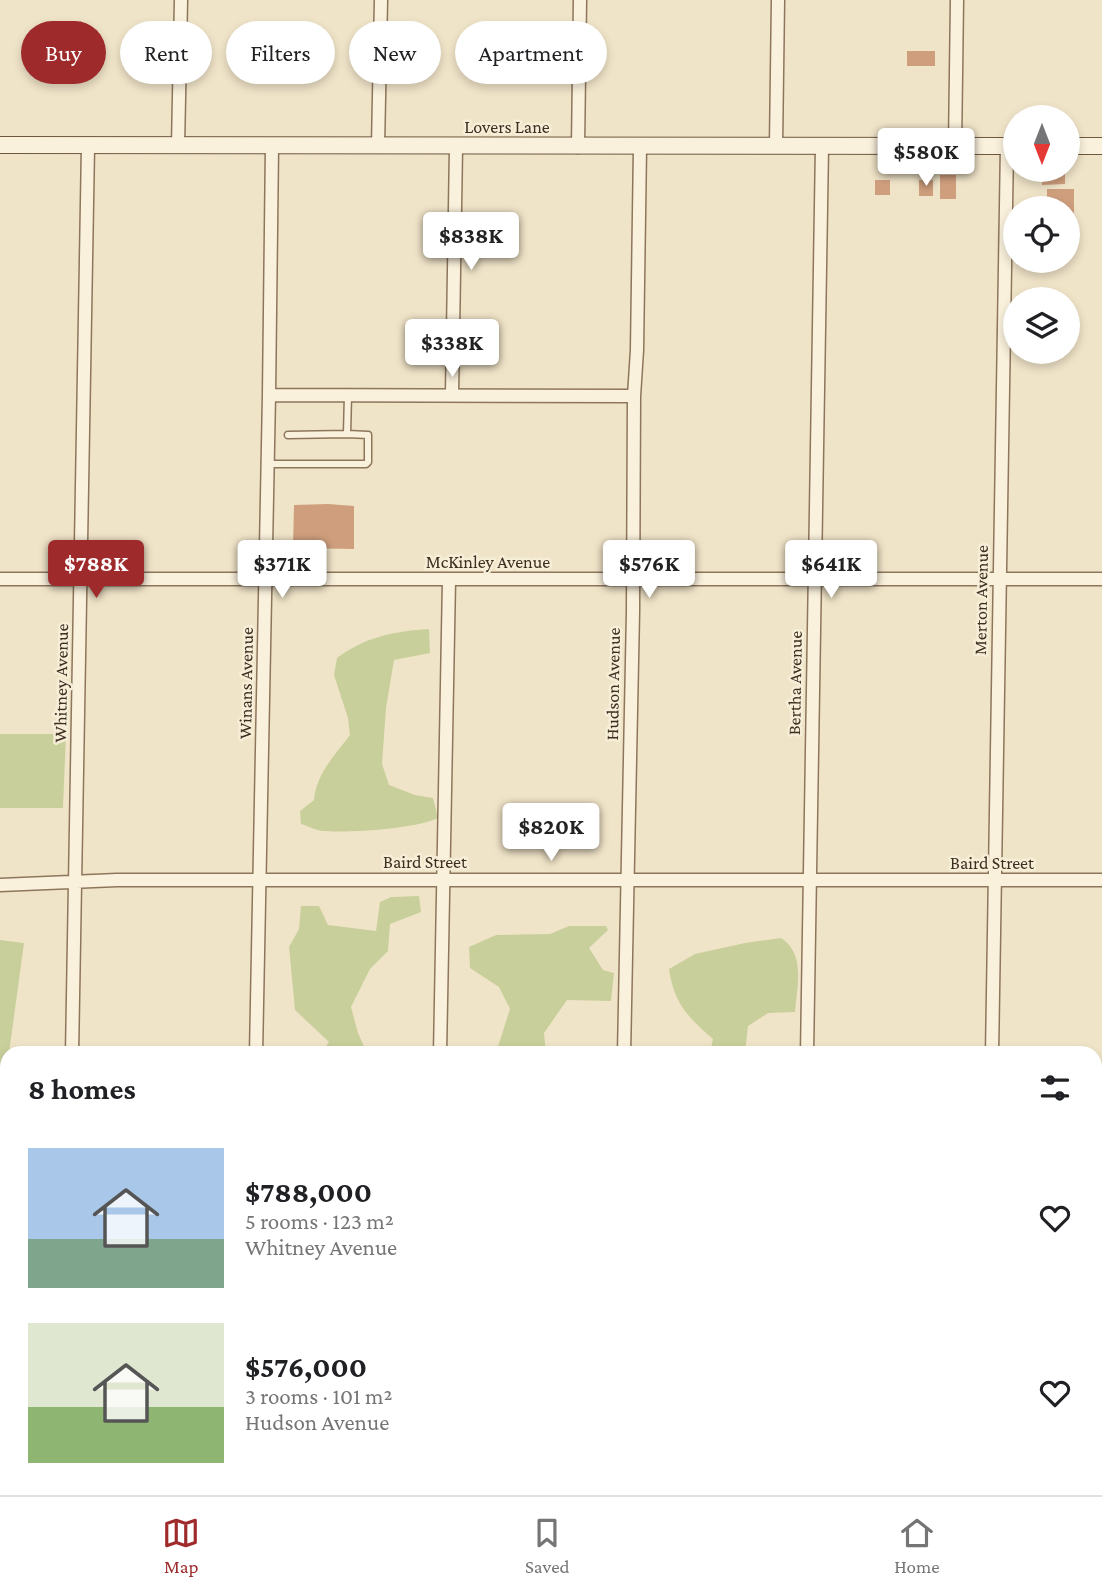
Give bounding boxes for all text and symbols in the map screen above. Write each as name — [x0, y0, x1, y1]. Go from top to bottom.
chip: Buy — [21, 21, 106, 84]
chip: Rent — [120, 21, 212, 84]
chip: Filters — [226, 21, 335, 84]
chip: New — [349, 21, 441, 84]
chip: Apartment — [455, 21, 607, 84]
north arrow — [1003, 105, 1080, 182]
map controls — [1003, 105, 1080, 364]
street label: Lovers Lane — [464, 117, 550, 137]
pin: $580K — [877, 128, 975, 188]
text: $580K — [894, 138, 958, 164]
button: locate — [1003, 196, 1080, 273]
pin: $838K — [422, 212, 520, 272]
text: $838K — [439, 222, 503, 248]
button: layers — [1003, 287, 1080, 364]
pin: $338K — [403, 320, 501, 379]
text: $338K — [421, 329, 483, 355]
pin: $788K — [47, 540, 145, 600]
pin: $371K — [233, 540, 331, 600]
pin: $576K — [600, 540, 698, 600]
pin: $641K — [782, 540, 880, 600]
street label: Merton Avenue — [970, 545, 992, 655]
text: $788K — [64, 550, 128, 576]
text: $371K — [254, 550, 310, 576]
text: $576K — [619, 550, 679, 576]
text: $641K — [801, 550, 861, 576]
street label: McKinley Avenue — [426, 552, 550, 572]
street label: Whitney Avenue — [50, 623, 72, 743]
street label: Winans Avenue — [235, 627, 257, 739]
street label: Hudson Avenue — [602, 627, 624, 741]
street label: Bertha Avenue — [784, 630, 806, 735]
pin: $820K — [502, 804, 600, 863]
text: $820K — [518, 813, 584, 839]
street label: Baird Street — [383, 852, 468, 872]
street label: Baird Street — [950, 853, 1035, 873]
icon: filters — [1036, 1069, 1074, 1107]
text: 8 homes — [28, 1072, 136, 1105]
text: $788,000 — [245, 1175, 372, 1208]
icon: home — [84, 1176, 168, 1260]
icon: heart — [1036, 1199, 1074, 1237]
text: 5 rooms · 123 m² — [245, 1208, 394, 1234]
text: Whitney Avenue — [245, 1234, 397, 1260]
text: $576,000 — [245, 1350, 367, 1383]
icon: home — [84, 1351, 168, 1435]
icon: heart — [1036, 1374, 1074, 1412]
text: 3 rooms · 101 m² — [245, 1383, 392, 1409]
text: Hudson Avenue — [245, 1409, 389, 1435]
tab: Map — [162, 1514, 200, 1577]
tab: Saved — [525, 1514, 569, 1577]
tab: Home — [894, 1514, 940, 1577]

